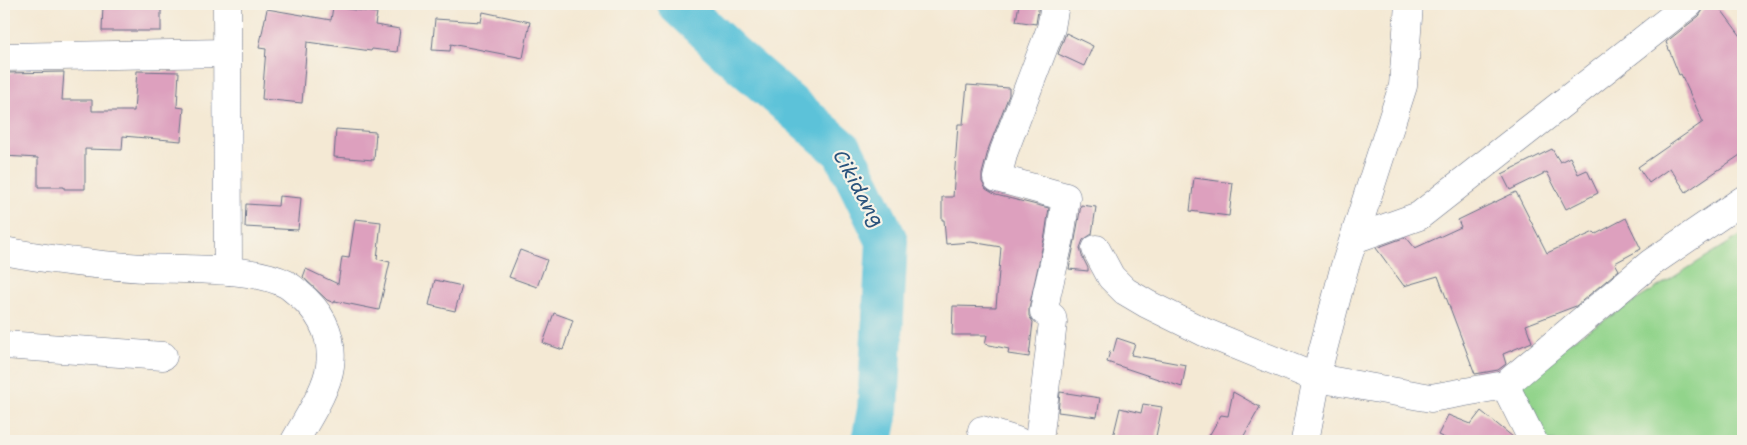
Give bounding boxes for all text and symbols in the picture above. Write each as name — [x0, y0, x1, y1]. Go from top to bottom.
water label: Cikidang — [827, 145, 891, 231]

